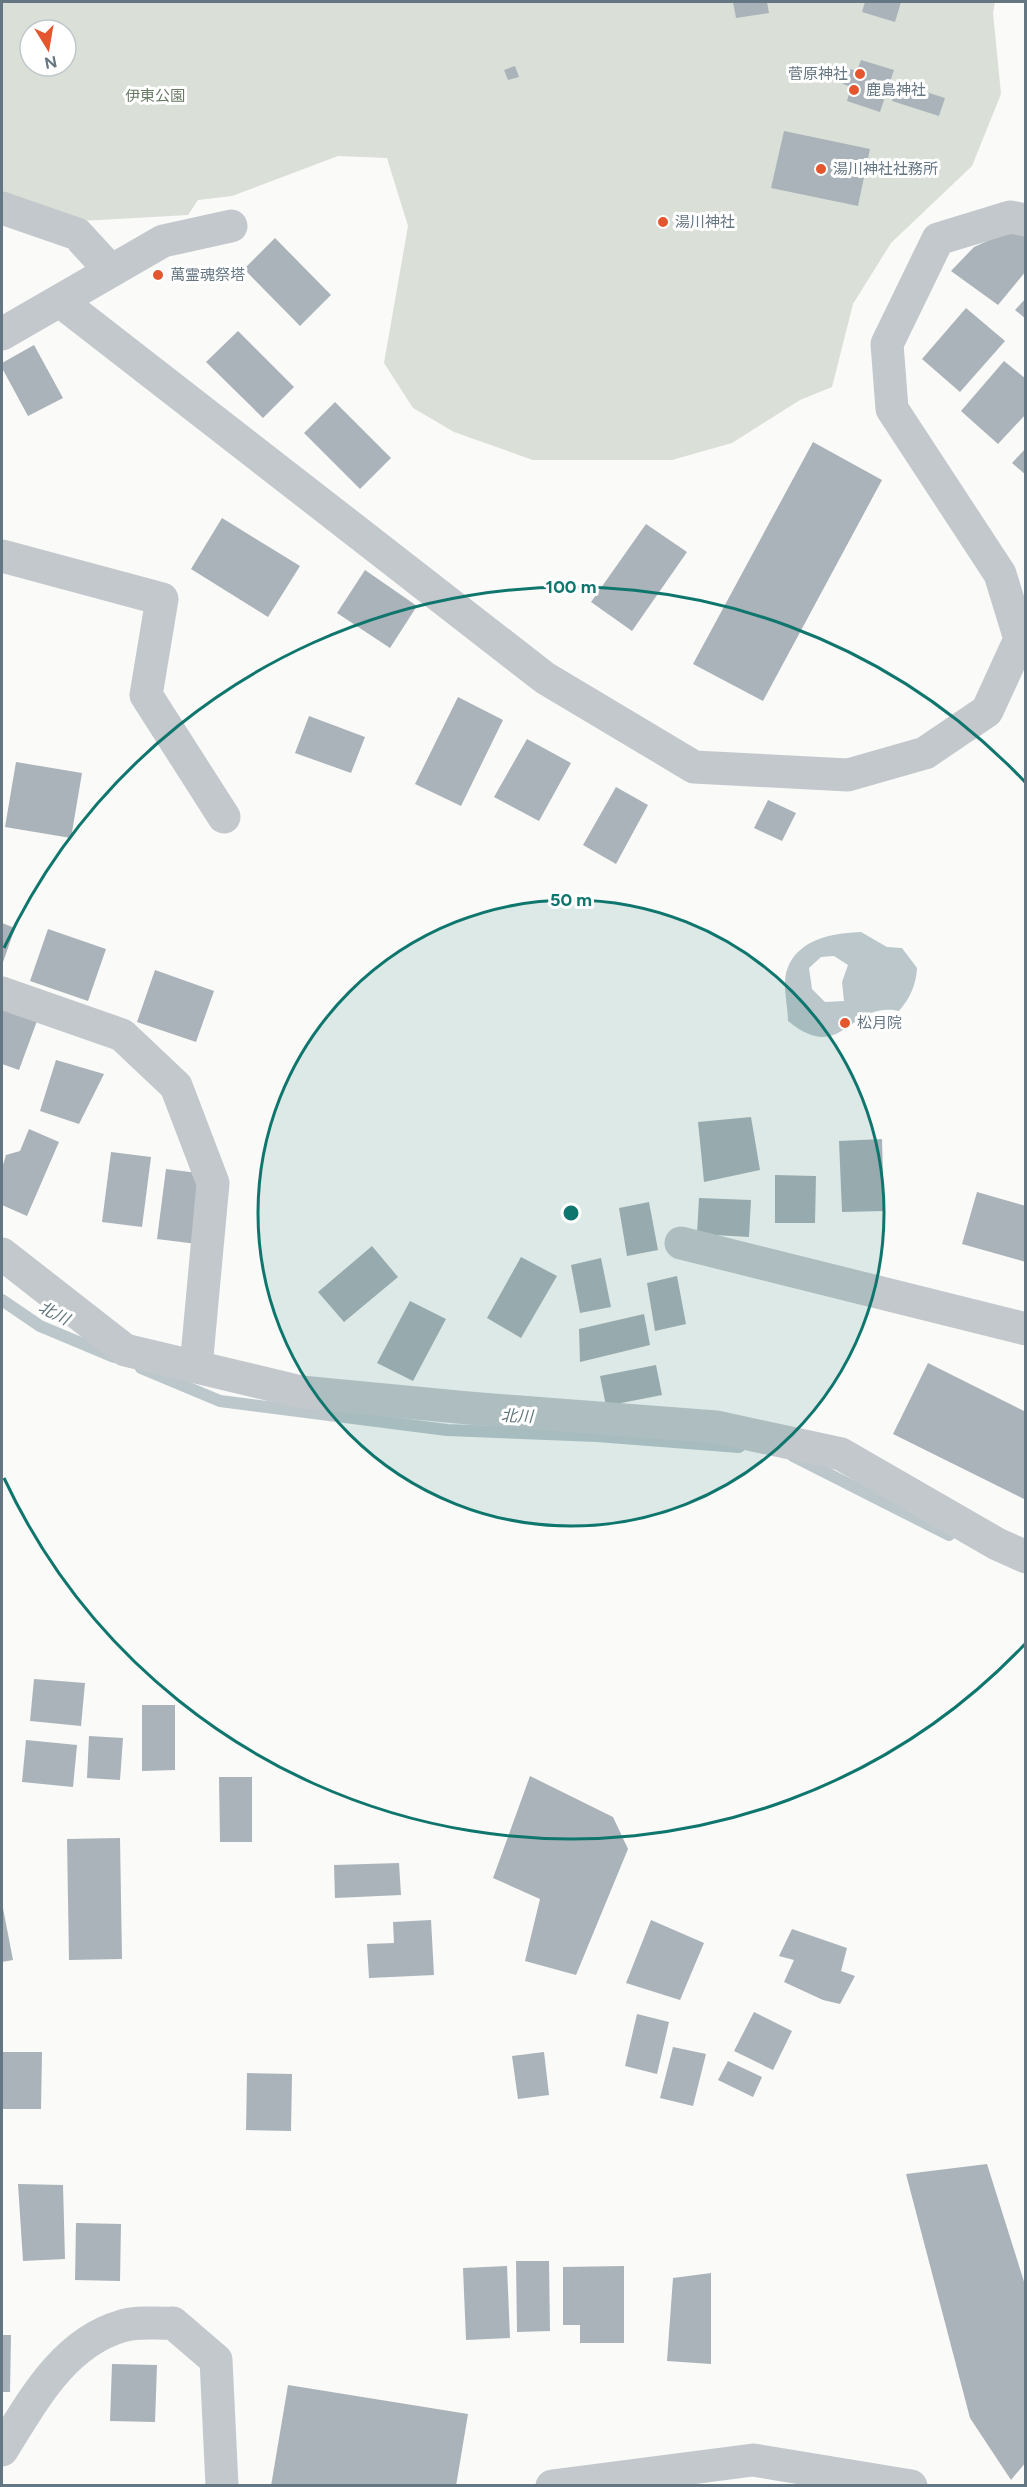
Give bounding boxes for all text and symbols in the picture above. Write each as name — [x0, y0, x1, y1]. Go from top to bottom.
north arrow — [18, 18, 78, 78]
text: N — [43, 52, 59, 73]
place label: 菅原神社 — [788, 65, 848, 83]
marker: 菅原神社 — [853, 67, 867, 81]
place label: 鹿島神社 — [866, 81, 926, 99]
marker: 鹿島神社 — [847, 83, 861, 97]
park label: 伊東公園 — [125, 87, 185, 105]
place label: 湯川神社社務所 — [833, 160, 938, 178]
marker: 湯川神社社務所 — [814, 162, 828, 176]
place label: 湯川神社 — [675, 213, 735, 231]
marker: 湯川神社 — [656, 215, 670, 229]
place label: 萬霊魂祭塔 — [170, 266, 245, 284]
marker: 萬霊魂祭塔 — [151, 268, 165, 282]
text: 100 m — [546, 576, 596, 598]
text: 50 m — [550, 889, 592, 911]
place label: 松月院 — [857, 1014, 902, 1032]
marker: 松月院 — [838, 1016, 852, 1030]
centre of rings — [561, 1203, 581, 1223]
water label: 北川 — [35, 1297, 74, 1330]
water label: 北川 — [501, 1406, 535, 1426]

